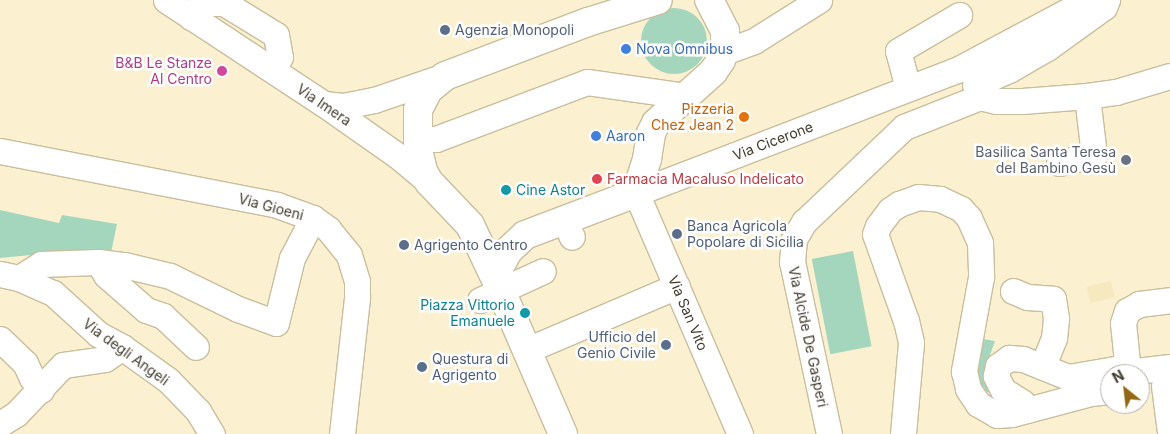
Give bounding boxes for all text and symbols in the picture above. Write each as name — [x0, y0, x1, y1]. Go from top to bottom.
place label: Agenzia Monopoli — [455, 22, 574, 38]
marker: Agenzia Monopoli — [439, 24, 451, 36]
place label: Nova Omnibus — [636, 41, 733, 57]
marker: Nova Omnibus — [620, 43, 632, 55]
place label: B&B Le Stanze Al Centro — [115, 55, 212, 88]
marker: B&B Le Stanze Al Centro — [216, 65, 228, 77]
street label: Via Imera — [294, 81, 354, 129]
place label: Pizzeria Chez Jean 2 — [651, 101, 734, 134]
marker: Pizzeria Chez Jean 2 — [738, 111, 750, 123]
street label: Via Cicerone — [731, 118, 815, 164]
place label: Aaron — [606, 128, 645, 144]
marker: Aaron — [590, 130, 602, 142]
place label: Basilica Santa Teresa del Bambino Gesù — [975, 144, 1116, 176]
marker: Basilica Santa Teresa del Bambino Gesù — [1120, 154, 1132, 166]
place label: Farmacia Macaluso Indelicato — [607, 171, 804, 187]
marker: Farmacia Macaluso Indelicato — [591, 173, 603, 185]
place label: Cine Astor — [516, 182, 585, 198]
marker: Cine Astor — [500, 184, 512, 196]
street label: Via Gioeni — [237, 190, 305, 224]
place label: Banca Agricola Popolare di Sicilia — [687, 218, 804, 250]
marker: Banca Agricola Popolare di Sicilia — [671, 228, 683, 240]
place label: Agrigento Centro — [414, 237, 528, 253]
marker: Agrigento Centro — [398, 239, 410, 251]
street label: Via Alcide De Gasperi — [785, 265, 831, 409]
street label: Via San Vito — [665, 273, 711, 353]
place label: Piazza Vittorio Emanuele — [420, 297, 515, 330]
marker: Piazza Vittorio Emanuele — [519, 307, 531, 319]
street label: Via degli Angeli — [80, 315, 172, 389]
place label: Ufficio del Genio Civile — [577, 329, 656, 362]
marker: Ufficio del Genio Civile — [660, 339, 672, 351]
place label: Questura di Agrigento — [432, 351, 508, 384]
marker: Questura di Agrigento — [416, 361, 428, 373]
north arrow — [1100, 364, 1150, 414]
text: N — [1109, 366, 1127, 386]

